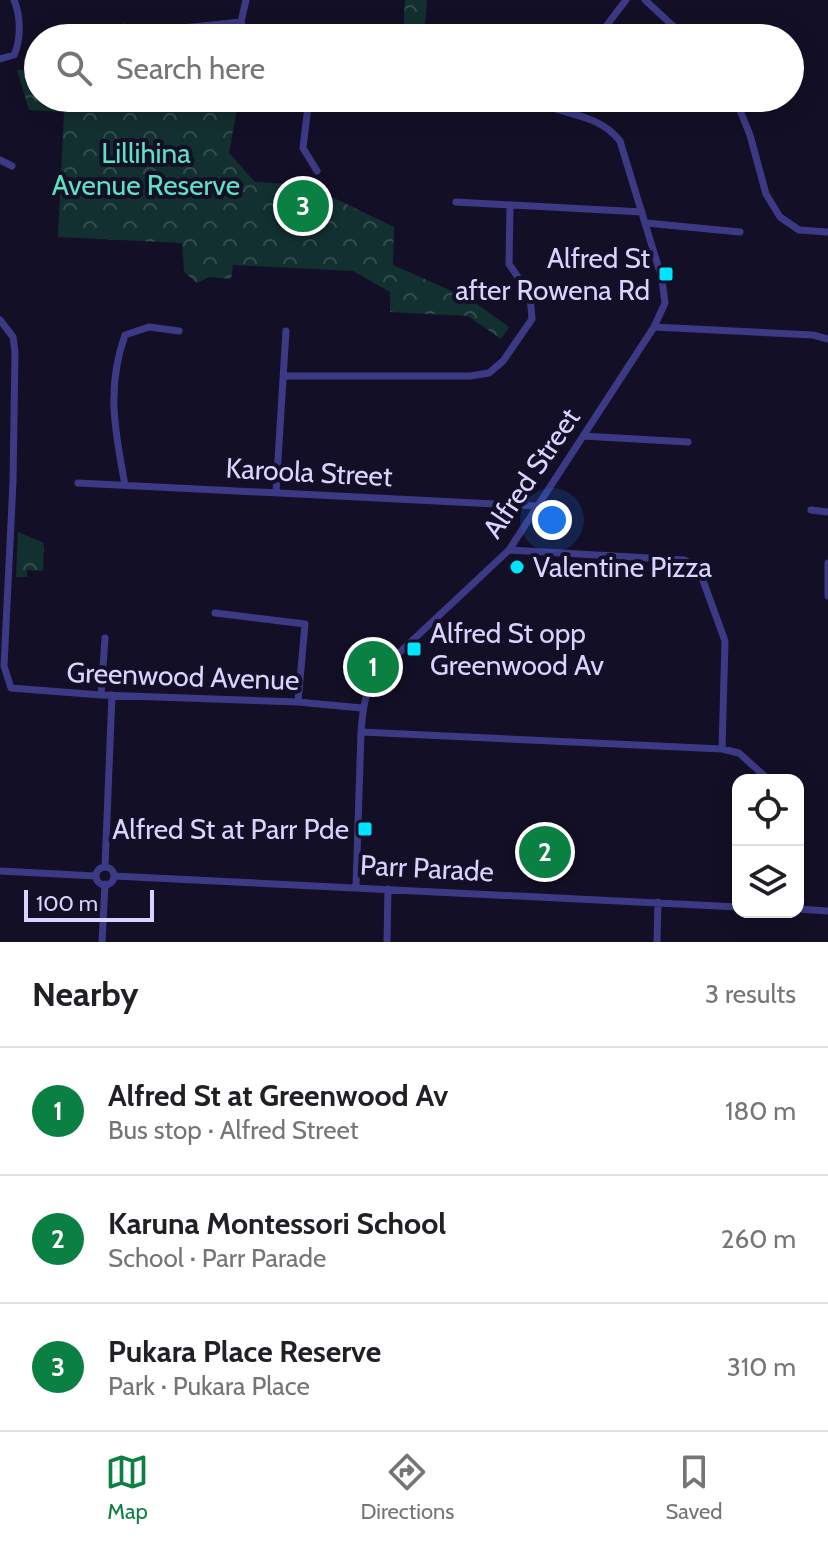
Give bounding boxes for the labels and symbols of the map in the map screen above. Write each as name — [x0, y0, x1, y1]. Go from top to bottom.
park label: Lillihina Avenue Reserve — [52, 136, 240, 202]
pin: 3 — [277, 176, 329, 236]
place label: Alfred St after Rowena Rd — [455, 241, 650, 307]
marker: Alfred St after Rowena Rd — [657, 265, 675, 283]
street label: Alfred Street — [475, 401, 587, 545]
street label: Karoola Street — [225, 451, 393, 493]
your location — [532, 500, 572, 540]
place label: Valentine Pizza — [533, 550, 712, 584]
marker: Valentine Pizza — [508, 558, 526, 576]
place label: Alfred St opp Greenwood Av — [430, 616, 604, 682]
pin: 1 — [347, 637, 399, 697]
marker: Alfred St opp Greenwood Av — [405, 640, 423, 658]
street label: Greenwood Avenue — [66, 655, 300, 697]
place label: Alfred St at Parr Pde — [112, 812, 349, 846]
marker: Alfred St at Parr Pde — [356, 820, 374, 838]
pin: 2 — [519, 822, 571, 882]
street label: Parr Parade — [359, 848, 495, 888]
scale bar — [24, 886, 154, 922]

